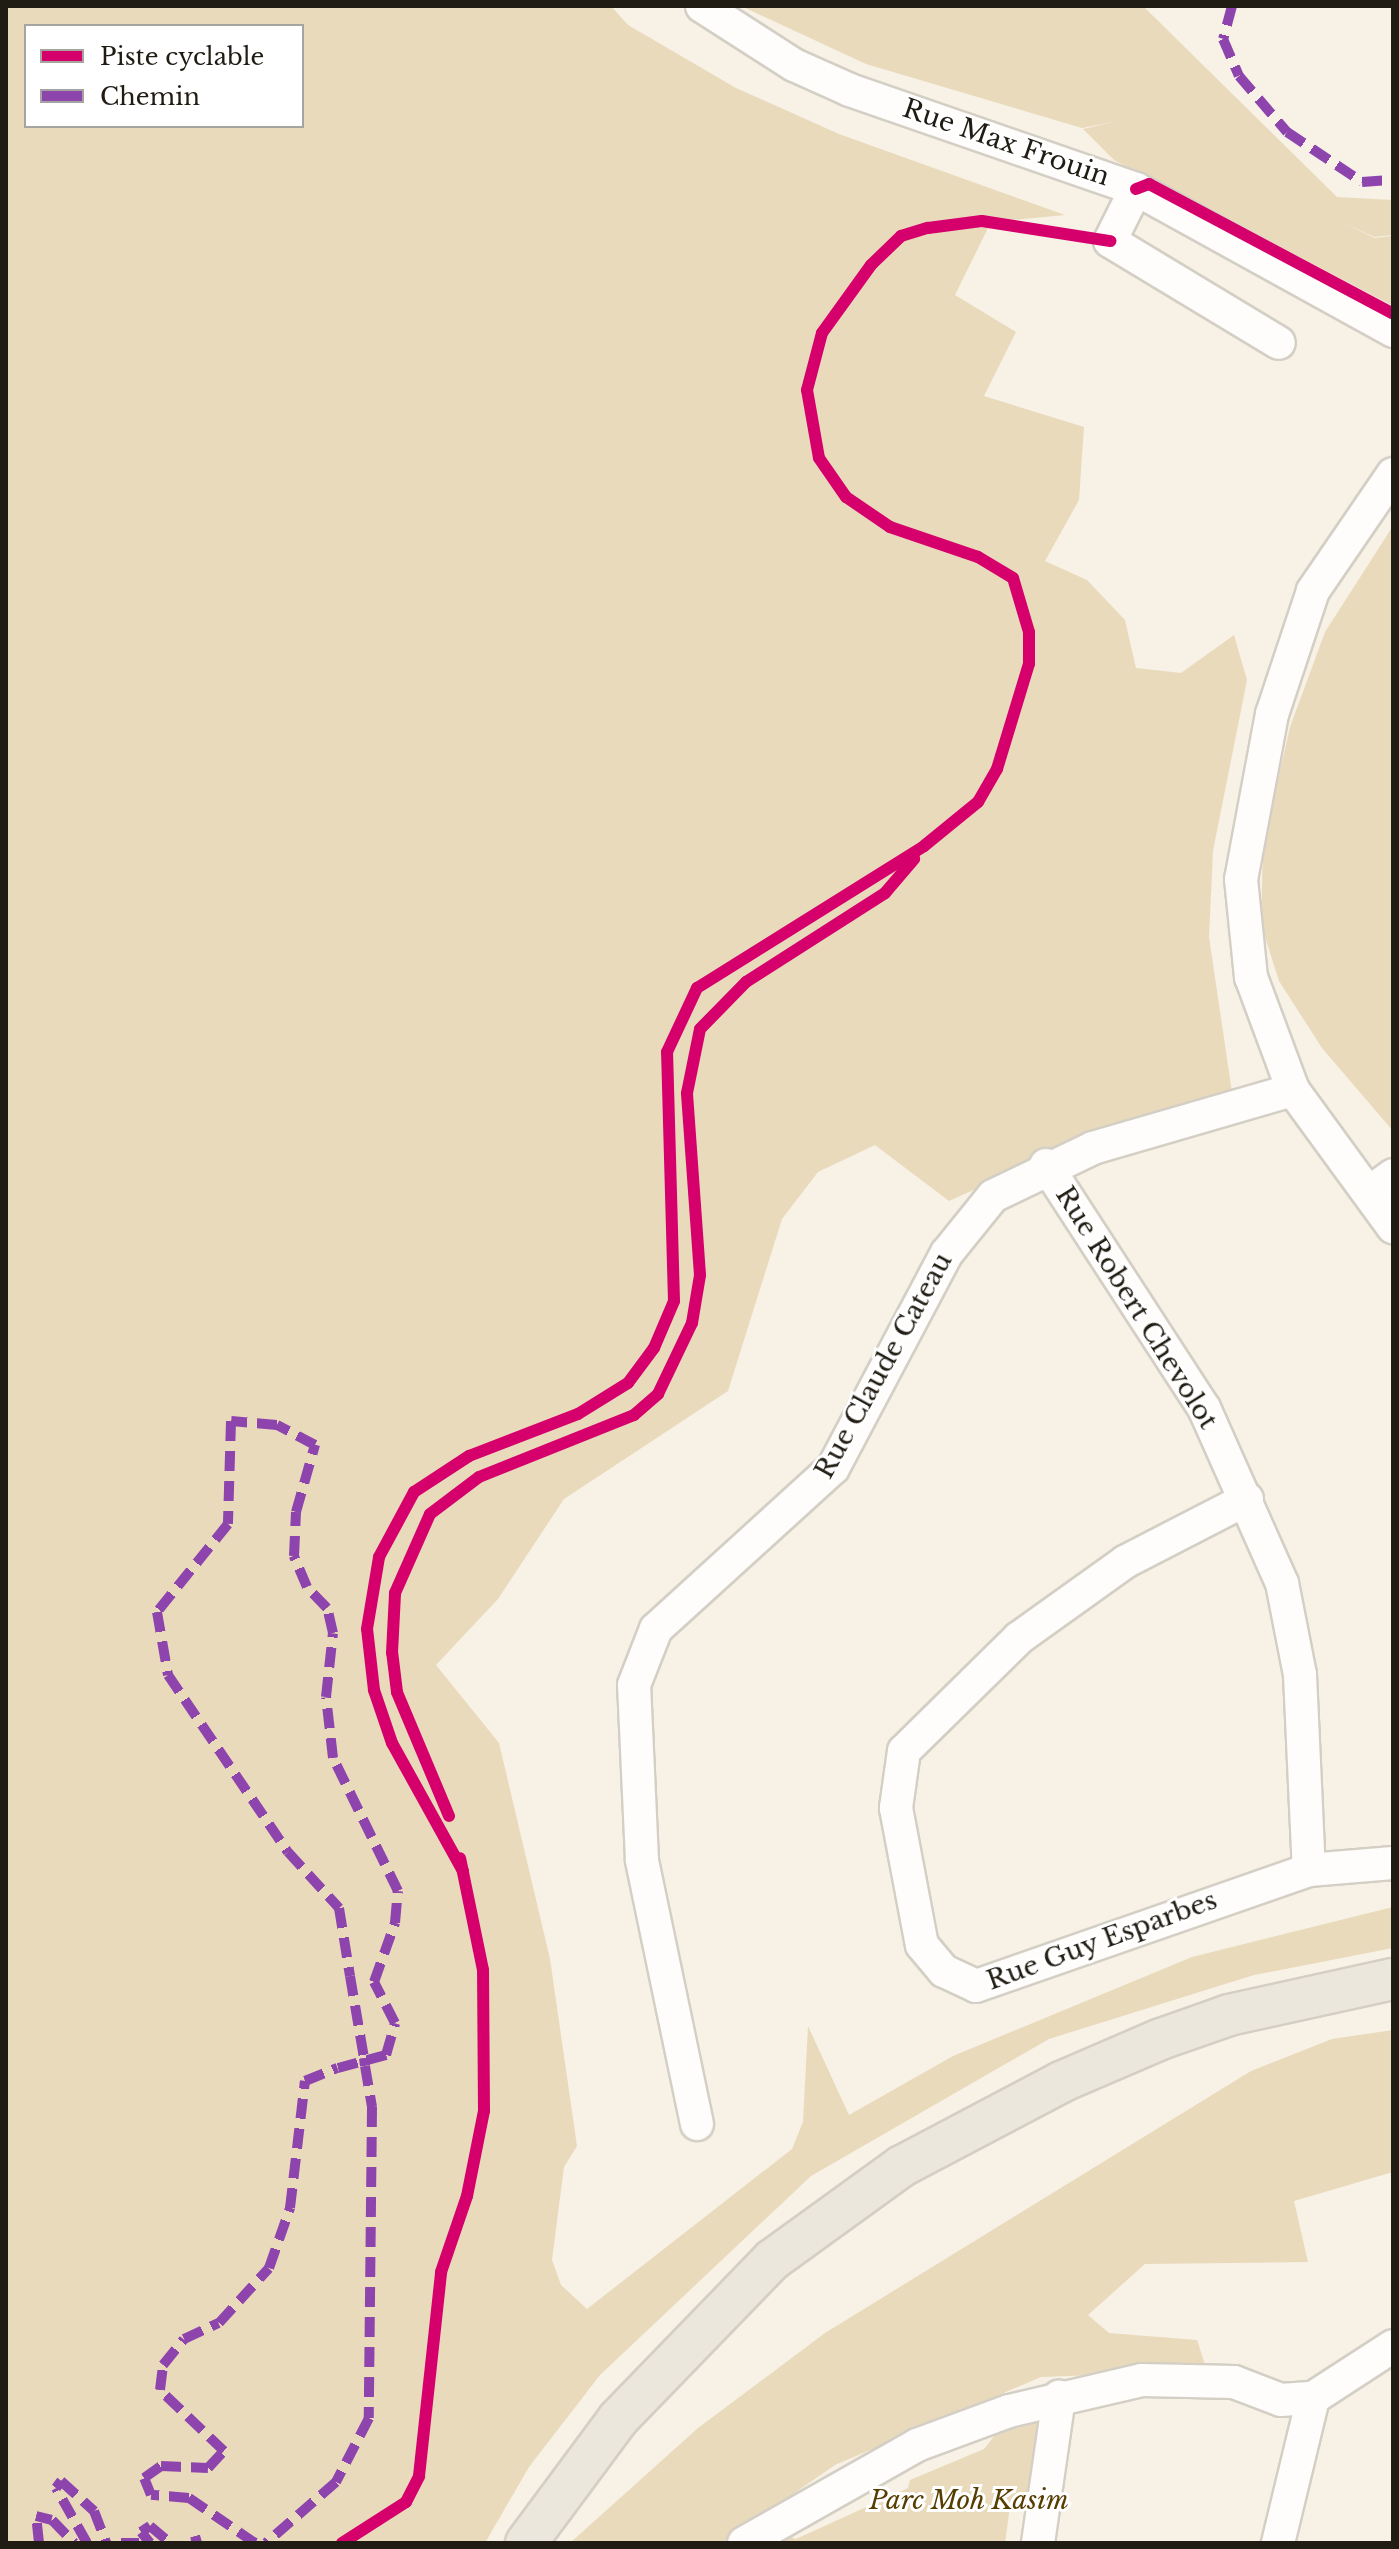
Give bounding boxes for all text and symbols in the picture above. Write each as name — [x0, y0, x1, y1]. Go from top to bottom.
legend — [24, 24, 304, 128]
text: Piste cyclable — [100, 42, 264, 71]
text: Chemin — [100, 82, 200, 111]
street label: Rue Max Frouin — [898, 93, 1114, 193]
street label: Rue Robert Chevolot — [1049, 1181, 1223, 1435]
street label: Rue Claude Cateau — [809, 1248, 959, 1484]
street label: Rue Guy Esparbes — [982, 1885, 1222, 1997]
park label: Parc Moh Kasim — [869, 2485, 1069, 2517]

